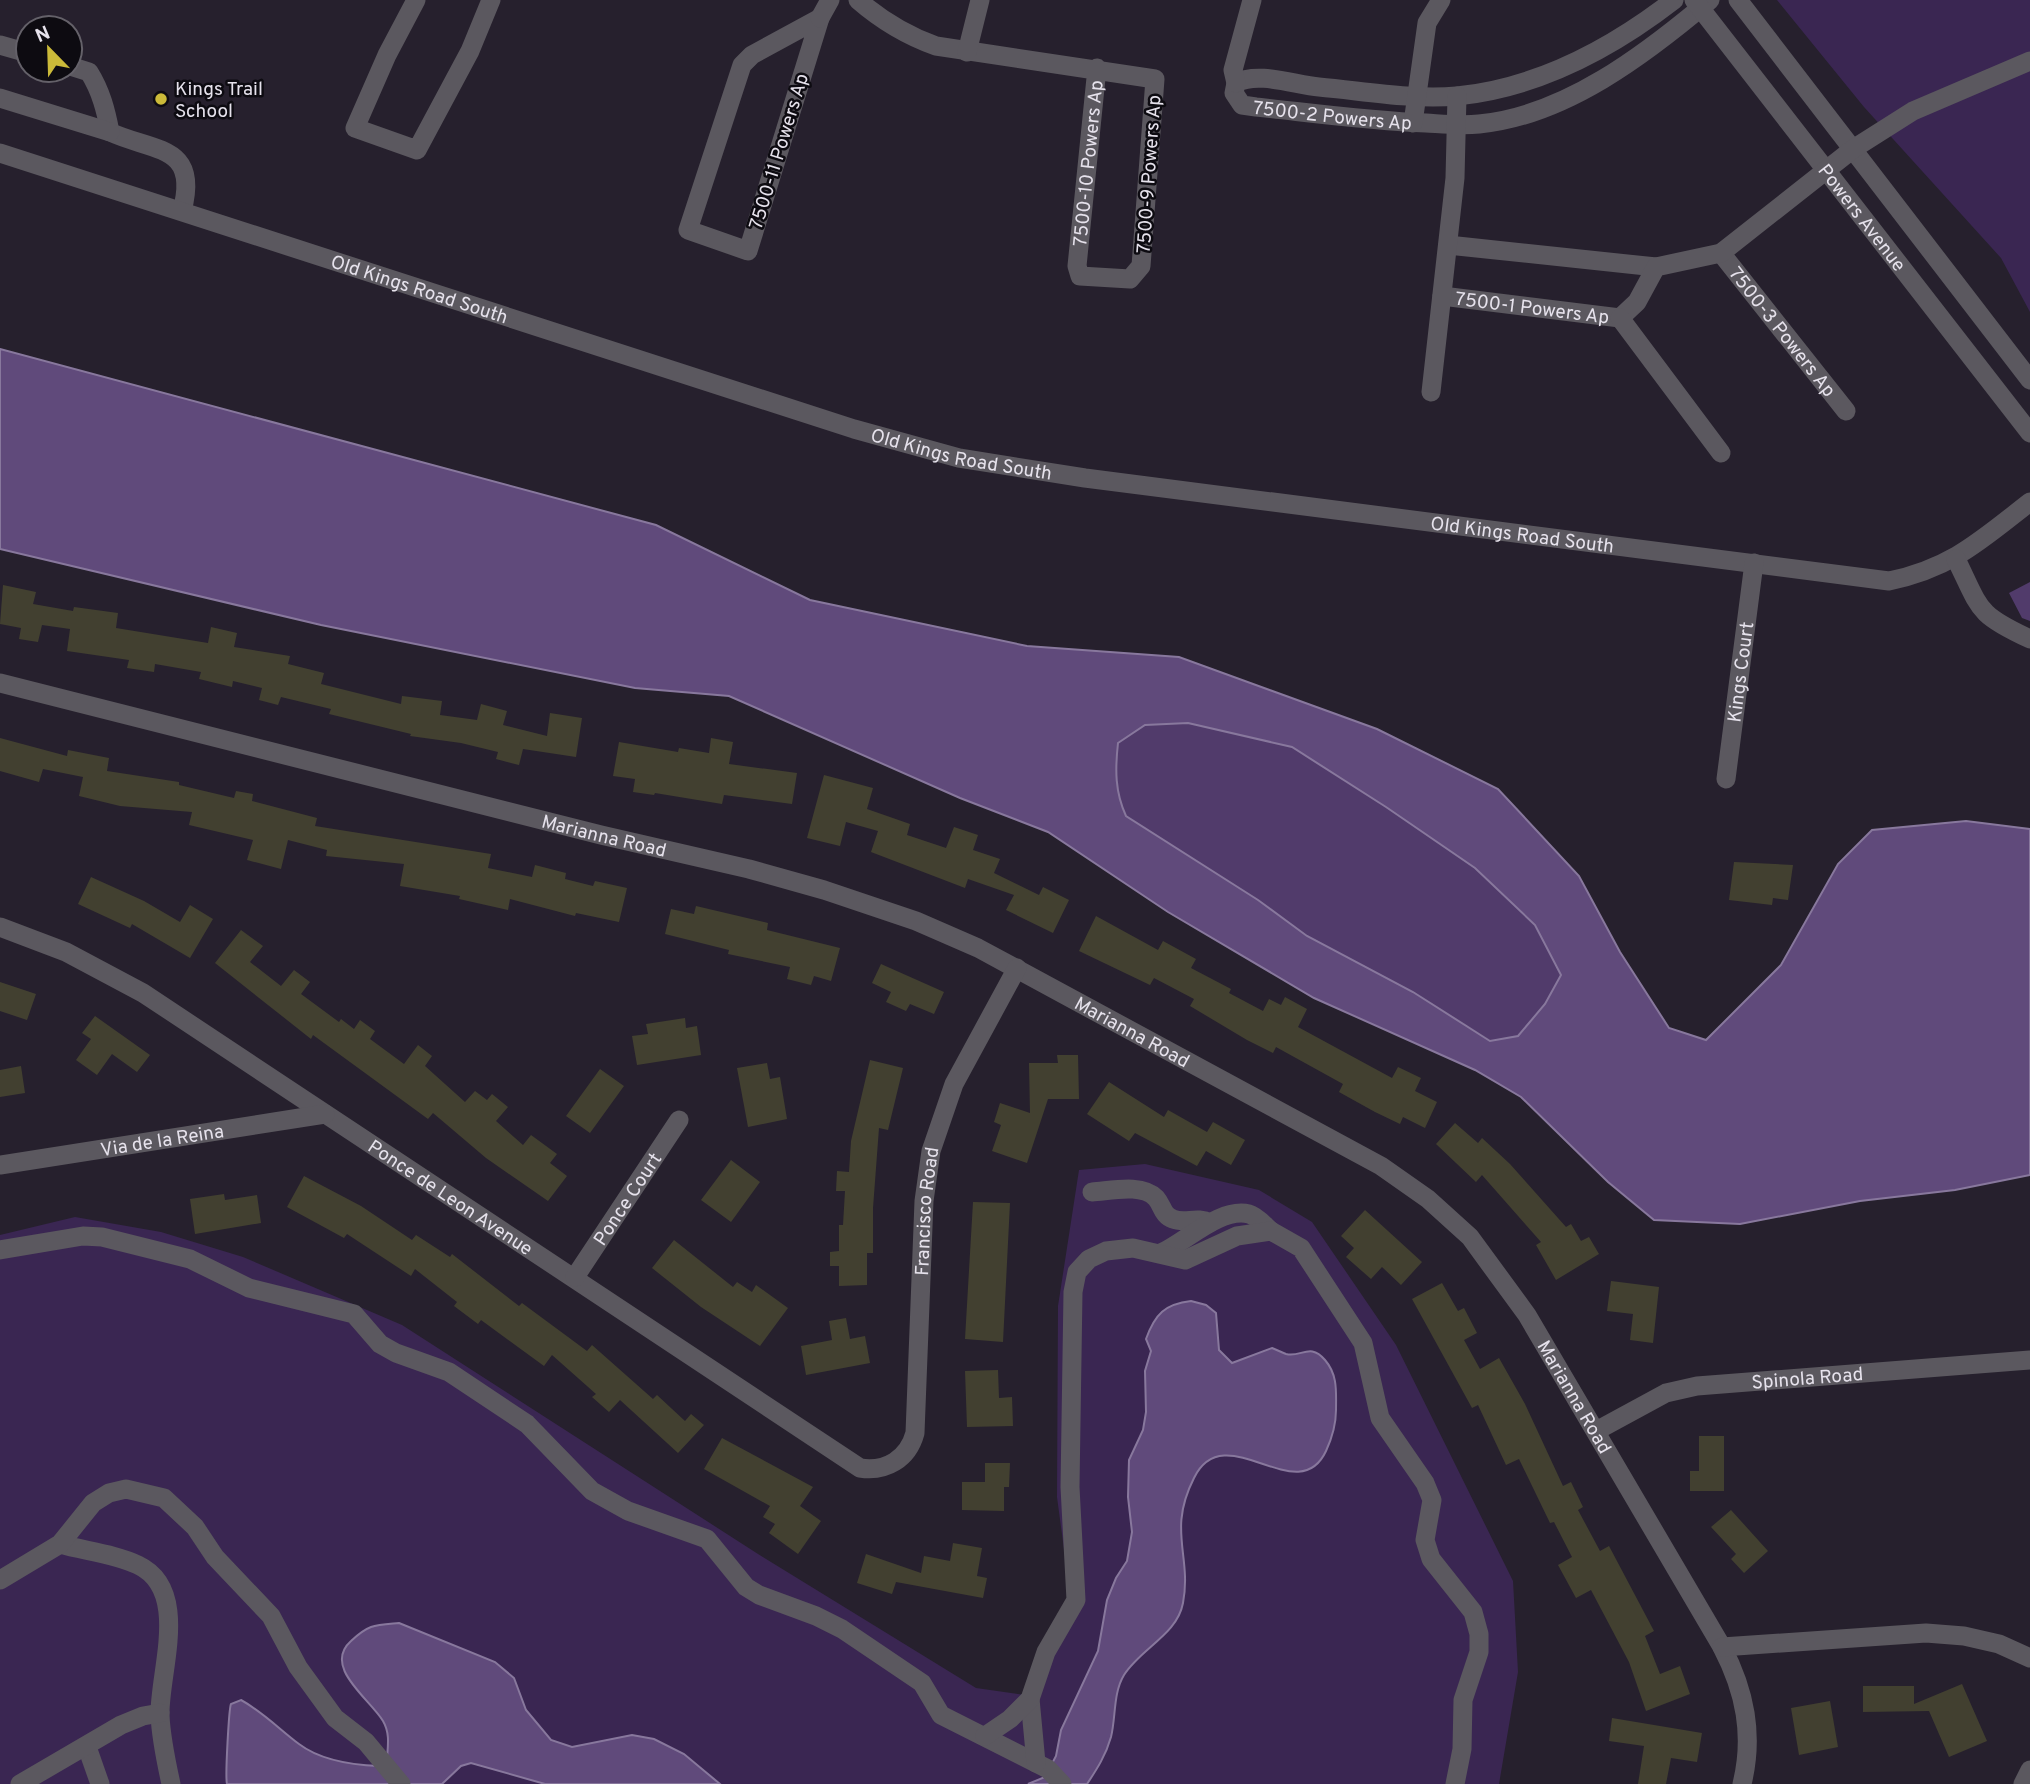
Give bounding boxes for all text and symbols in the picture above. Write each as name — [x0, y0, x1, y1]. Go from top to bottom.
north arrow — [14, 14, 84, 84]
text: N — [32, 21, 54, 49]
street label: 7500-11 Powers Ap — [745, 71, 815, 232]
place label: Kings Trail School — [175, 78, 263, 124]
street label: 7500-10 Powers Ap — [1069, 79, 1110, 248]
marker: Kings Trail School — [153, 91, 169, 107]
street label: 7500-9 Powers Ap — [1132, 94, 1168, 254]
street label: 7500-2 Powers Ap — [1252, 97, 1413, 136]
street label: Powers Avenue — [1812, 160, 1910, 277]
street label: Old Kings Road South — [327, 251, 511, 330]
street label: 7500-3 Powers Ap — [1723, 263, 1840, 403]
street label: 7500-1 Powers Ap — [1454, 288, 1610, 331]
street label: Old Kings Road South — [868, 424, 1053, 487]
street label: Old Kings Road South — [1429, 512, 1615, 560]
street label: Kings Court — [1723, 620, 1760, 724]
street label: Marianna Road — [539, 810, 668, 864]
street label: Marianna Road — [1070, 992, 1193, 1074]
street label: Via de la Reina — [99, 1120, 226, 1163]
street label: Ponce de Leon Avenue — [363, 1135, 537, 1262]
street label: Francisco Road — [911, 1145, 945, 1276]
street label: Ponce Court — [589, 1149, 668, 1251]
street label: Marianna Road — [1531, 1337, 1616, 1459]
street label: Spinola Road — [1751, 1363, 1864, 1396]

